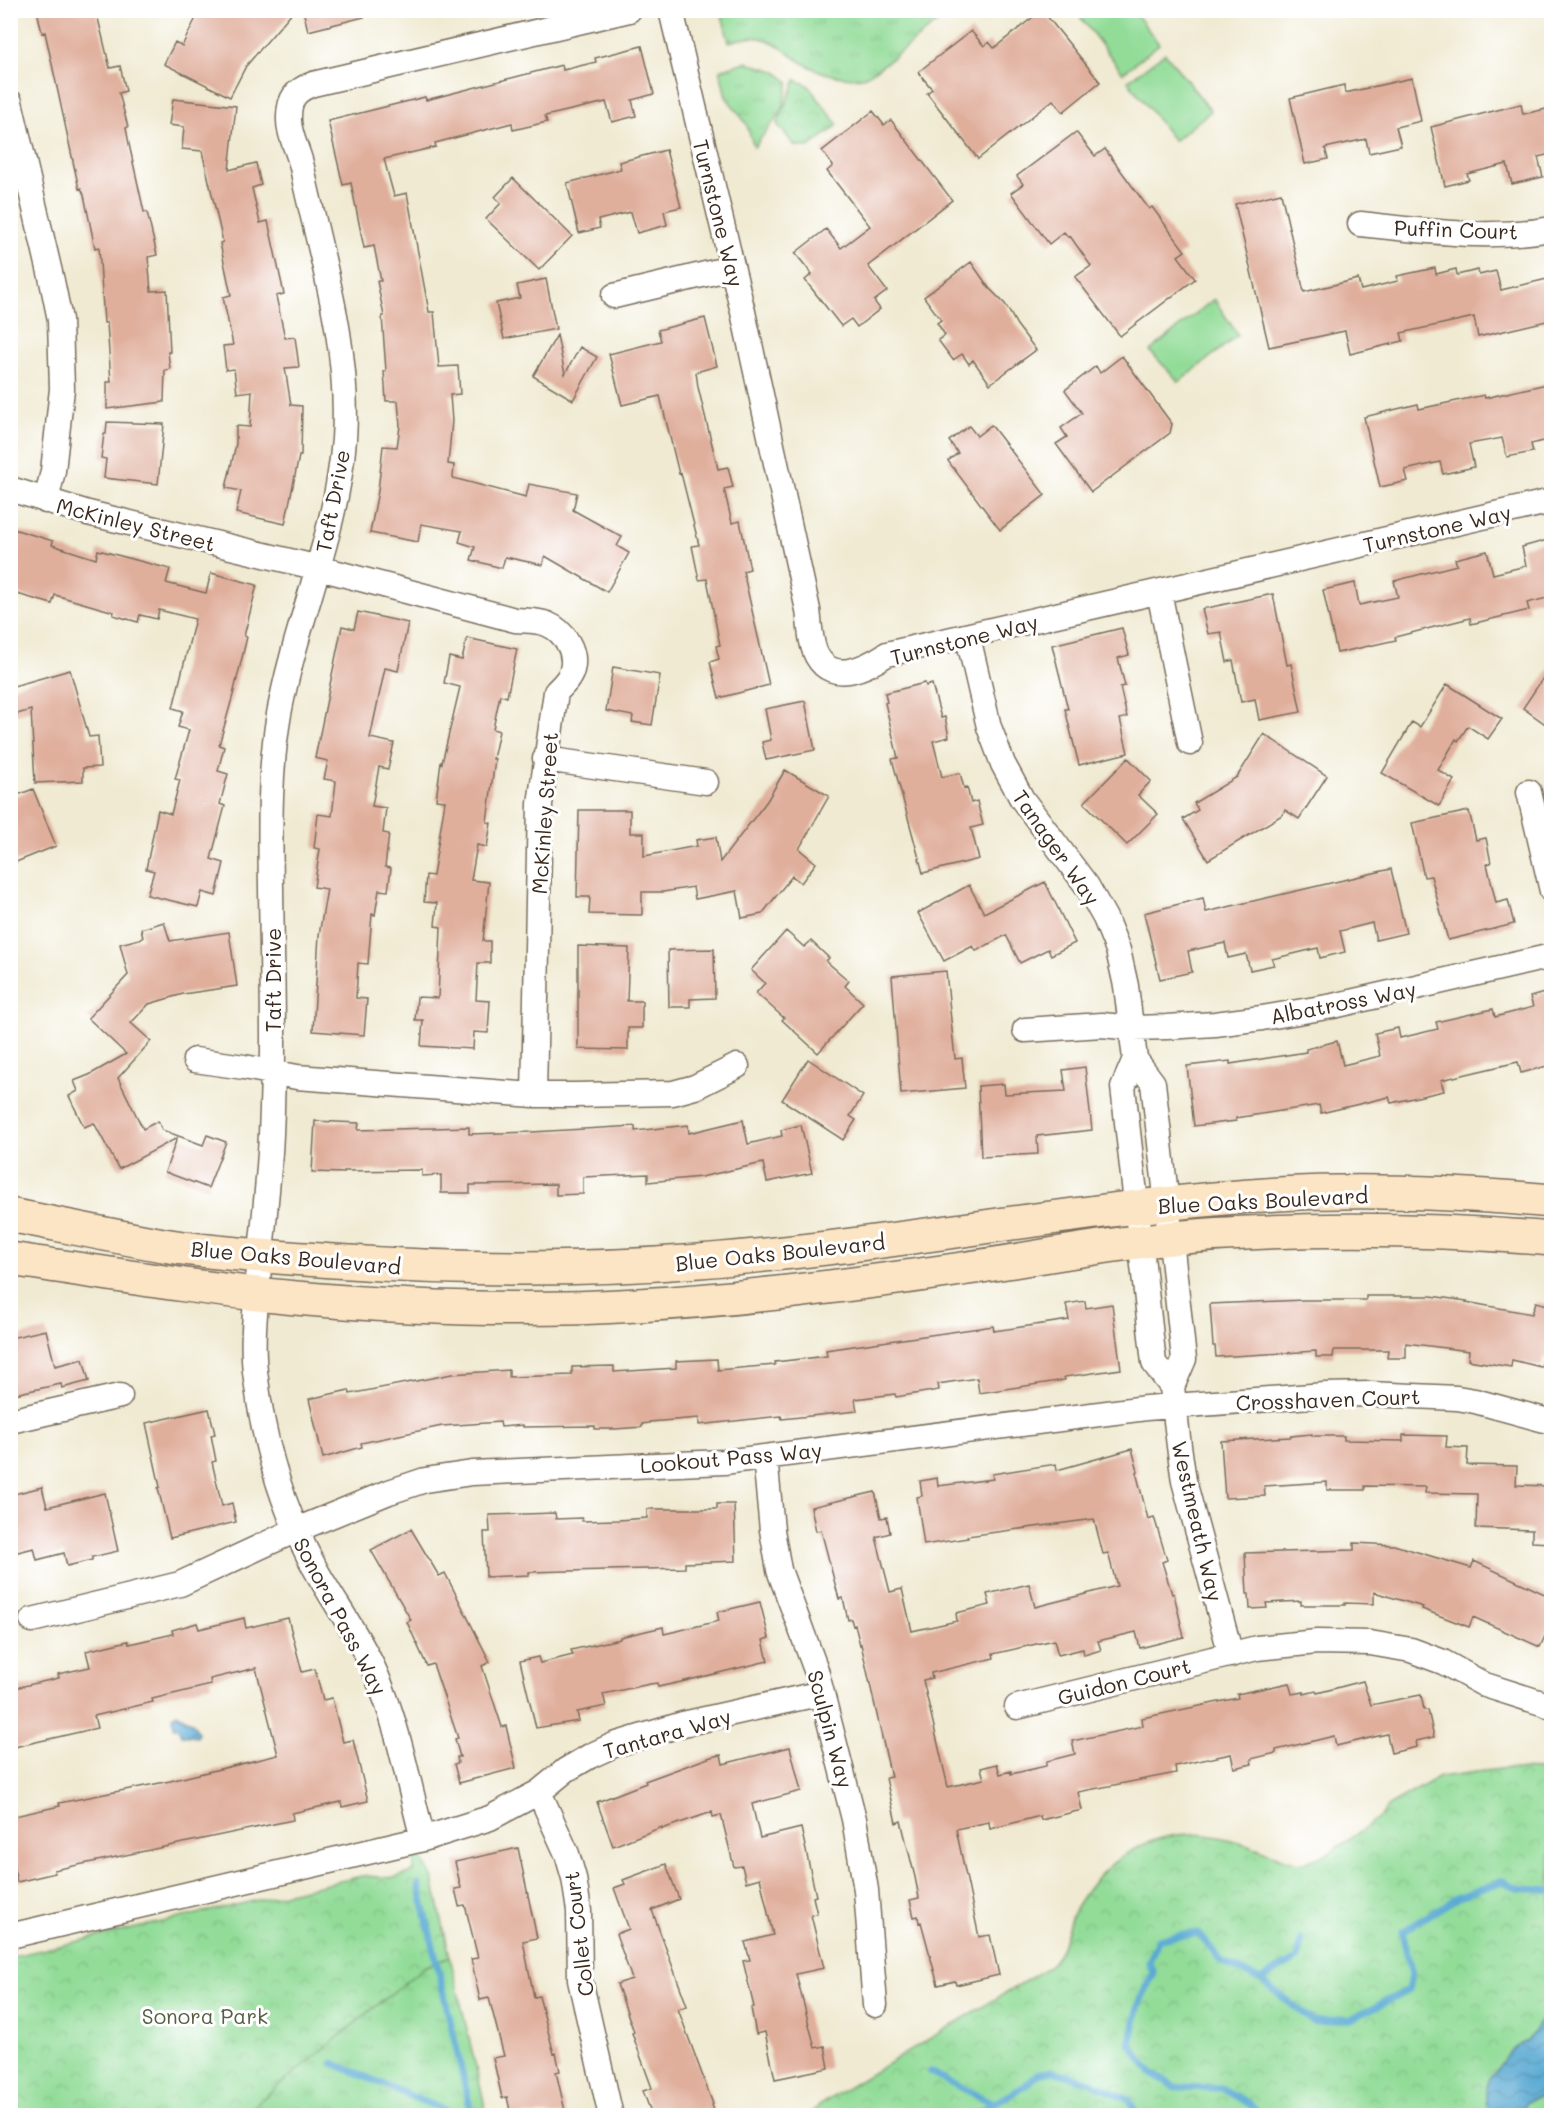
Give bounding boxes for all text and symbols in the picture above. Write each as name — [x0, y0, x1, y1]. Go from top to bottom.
street label: Turnstone Way — [688, 136, 750, 290]
street label: Puffin Court — [1393, 213, 1519, 245]
street label: Taft Drive — [309, 447, 355, 555]
street label: McKinley Street — [54, 491, 218, 557]
street label: Turnstone Way — [1360, 498, 1514, 558]
street label: Turnstone Way — [887, 608, 1041, 670]
street label: McKinley Street — [525, 731, 563, 895]
street label: Tanager Way — [1007, 784, 1107, 910]
street label: Taft Drive — [259, 928, 286, 1032]
street label: Albatross Way — [1268, 975, 1418, 1029]
street label: Blue Oaks Boulevard — [1157, 1181, 1369, 1219]
street label: Blue Oaks Boulevard — [674, 1228, 886, 1276]
street label: Blue Oaks Boulevard — [190, 1234, 402, 1280]
street label: Crosshaven Court — [1235, 1382, 1421, 1416]
street label: Lookout Pass Way — [639, 1436, 823, 1478]
street label: Westmeath Way — [1166, 1438, 1230, 1604]
street label: Sonora Pass Way — [288, 1533, 394, 1699]
street label: Guidon Court — [1055, 1651, 1193, 1711]
street label: Sculpin Way — [802, 1667, 860, 1791]
street label: Tantara Way — [600, 1702, 734, 1764]
street label: Collet Court — [557, 1870, 599, 1998]
park label: Sonora Park — [142, 2002, 268, 2029]

